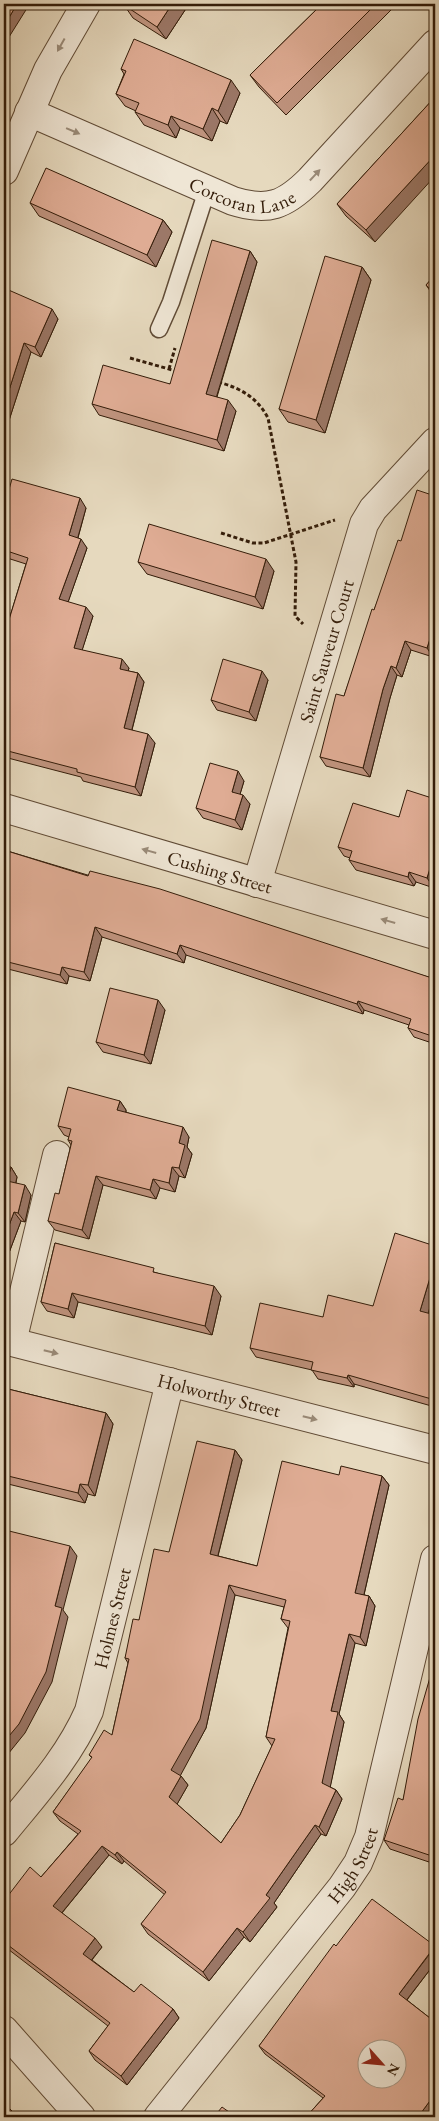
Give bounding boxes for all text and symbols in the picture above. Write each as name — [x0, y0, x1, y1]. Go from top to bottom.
one-way arrow — [56, 39, 65, 52]
one-way arrow — [66, 128, 80, 136]
one-way arrow — [309, 169, 321, 181]
street label: Corcoran Lane — [185, 171, 300, 219]
street label: Saint Sauveur Court — [293, 577, 359, 726]
street label: Cushing Street — [164, 844, 275, 899]
one-way arrow — [141, 846, 156, 854]
one-way arrow — [381, 917, 396, 925]
one-way arrow — [43, 1348, 58, 1356]
street label: Holworthy Street — [155, 1367, 283, 1423]
one-way arrow — [303, 1414, 318, 1422]
street label: Holmes Street — [87, 1565, 136, 1671]
street label: High Street — [321, 1825, 383, 1908]
north arrow — [356, 2038, 406, 2088]
text: N — [383, 2061, 404, 2080]

